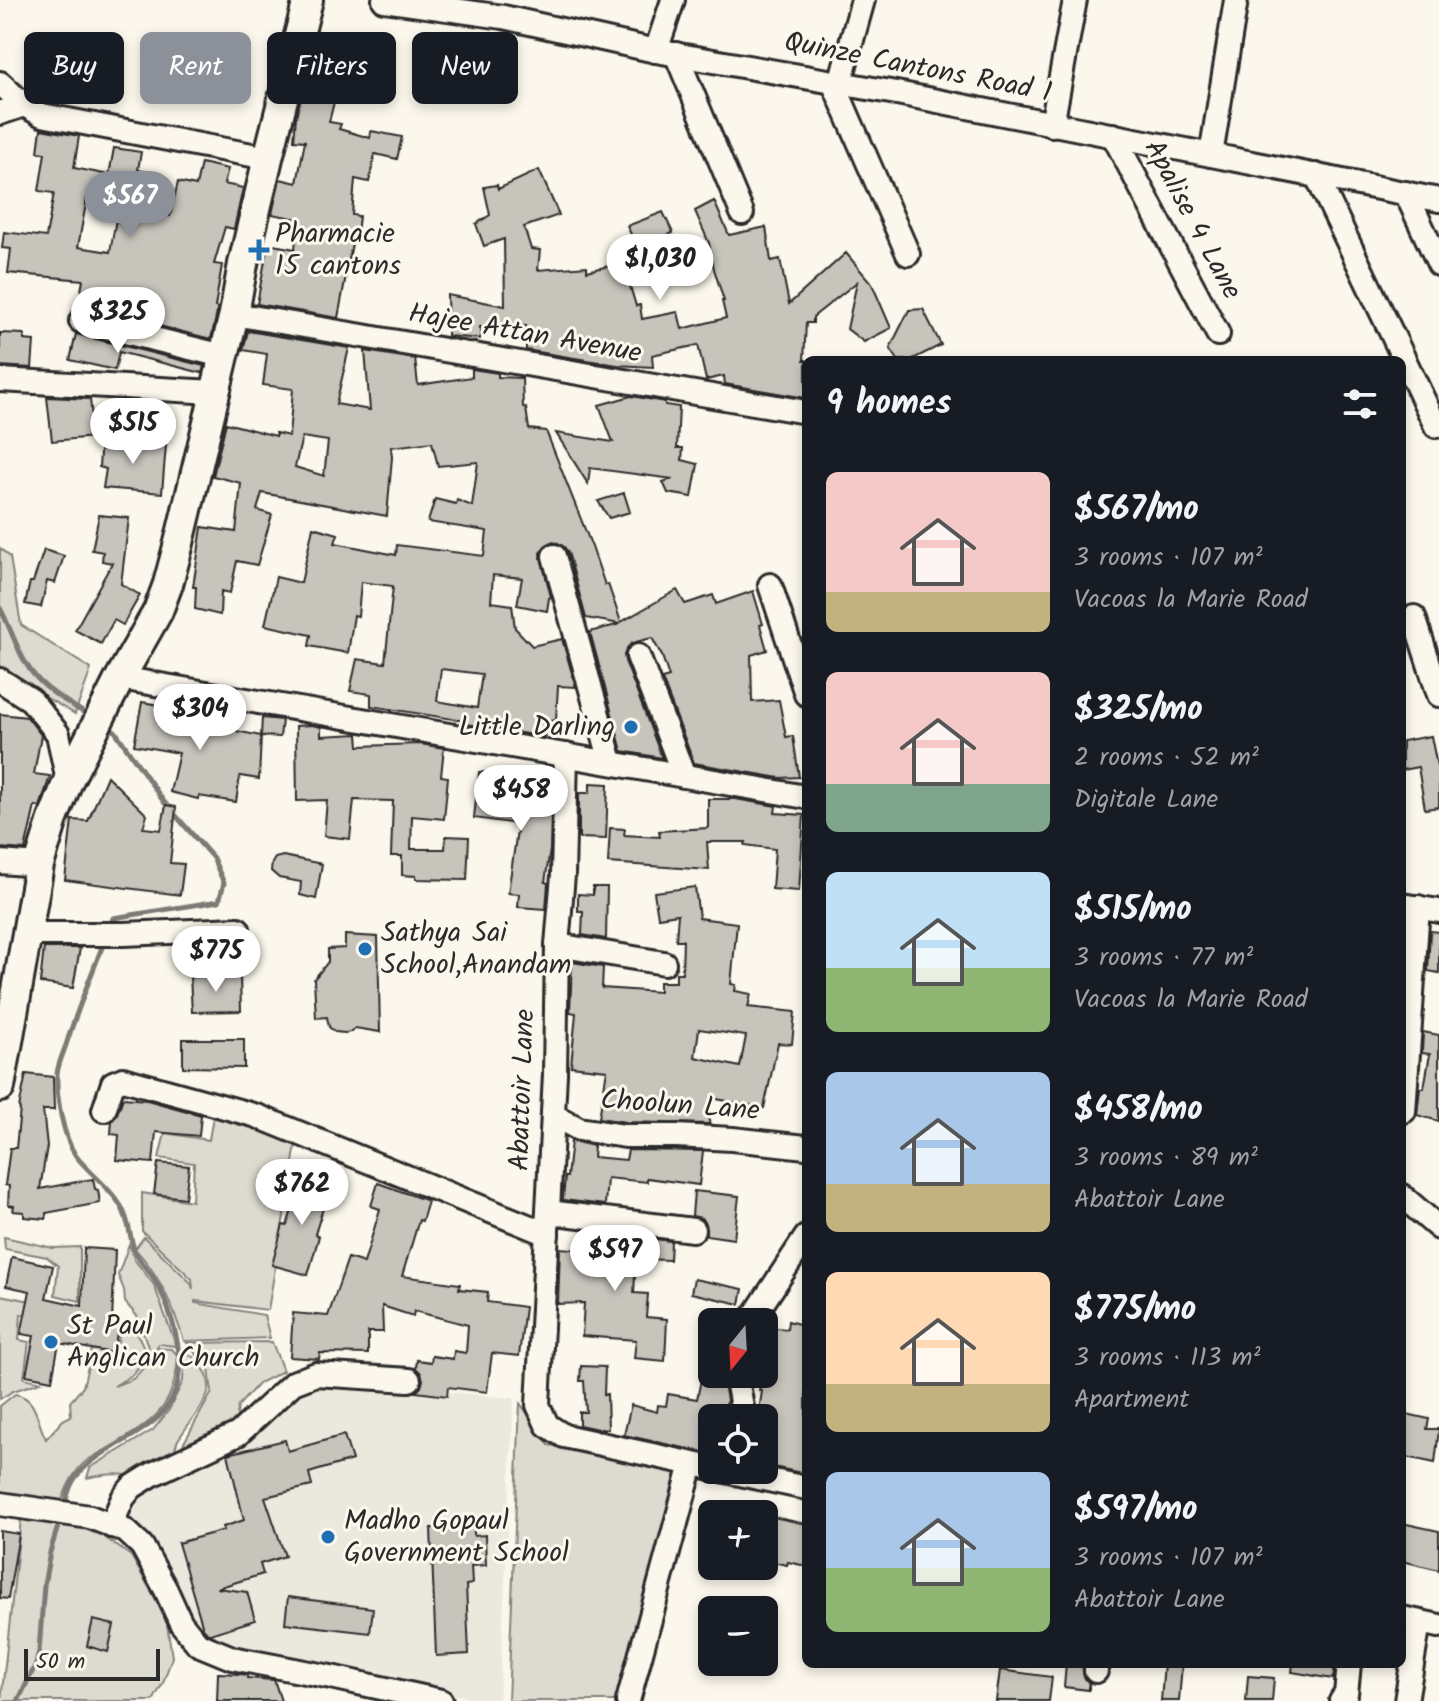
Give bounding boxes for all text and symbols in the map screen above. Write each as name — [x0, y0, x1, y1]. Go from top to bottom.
street label: Quinze Cantons Road 1 — [780, 20, 1056, 116]
chip: Buy — [24, 32, 124, 104]
chip: Rent — [140, 32, 251, 104]
chip: Filters — [267, 32, 396, 104]
chip: New — [412, 32, 518, 104]
street label: Apalise 4 Lane — [1131, 132, 1253, 308]
pin: $567 — [83, 171, 177, 239]
text: $567 — [103, 176, 157, 218]
place label: Pharmacie 15 cantons — [275, 212, 401, 289]
pin: $1,030 — [595, 234, 725, 302]
text: $1,030 — [625, 239, 695, 281]
marker: Pharmacie 15 cantons — [250, 241, 268, 259]
pin: $325 — [71, 287, 165, 355]
street label: Hajee Attan Avenue — [405, 291, 645, 377]
text: $325 — [89, 292, 147, 334]
text: 9 homes — [826, 377, 951, 431]
icon: filters — [1338, 382, 1382, 426]
pin: $515 — [86, 398, 180, 466]
text: $515 — [108, 403, 158, 445]
text: $567/mo — [1074, 483, 1199, 537]
icon: home — [890, 504, 986, 600]
text: 3 rooms · 107 m² — [1074, 537, 1263, 579]
text: Vacoas la Marie Road — [1074, 579, 1308, 621]
text: $325/mo — [1074, 683, 1203, 737]
pin: $304 — [153, 684, 247, 752]
text: $304 — [171, 689, 229, 731]
icon: home — [890, 704, 986, 800]
place label: Little Darling — [458, 705, 615, 750]
marker: Little Darling — [622, 718, 640, 736]
text: 2 rooms · 52 m² — [1074, 737, 1259, 779]
pin: $458 — [474, 765, 568, 833]
text: $458 — [492, 770, 550, 812]
text: Digitale Lane — [1074, 779, 1218, 821]
text: $515/mo — [1074, 883, 1192, 937]
icon: home — [890, 904, 986, 1000]
place label: Sathya Sai School,Anandam — [381, 911, 571, 988]
pin: $775 — [169, 926, 263, 994]
text: $775 — [189, 931, 243, 973]
text: 3 rooms · 77 m² — [1074, 937, 1253, 979]
marker: Sathya Sai School,Anandam — [356, 940, 374, 958]
text: Vacoas la Marie Road — [1074, 979, 1308, 1021]
street label: Abattoir Lane — [498, 1008, 548, 1172]
street label: Choolun Lane — [599, 1078, 762, 1134]
text: $458/mo — [1074, 1083, 1203, 1137]
icon: home — [890, 1104, 986, 1200]
text: 3 rooms · 89 m² — [1074, 1137, 1258, 1179]
pin: $762 — [255, 1159, 349, 1227]
text: $762 — [274, 1164, 330, 1206]
text: Abattoir Lane — [1074, 1179, 1225, 1221]
pin: $597 — [568, 1225, 662, 1293]
text: $597 — [588, 1230, 642, 1272]
text: $775/mo — [1074, 1283, 1196, 1337]
place label: St Paul Anglican Church — [67, 1304, 260, 1381]
icon: home — [890, 1304, 986, 1400]
north arrow — [698, 1308, 778, 1388]
map controls — [698, 1308, 778, 1676]
marker: St Paul Anglican Church — [42, 1333, 60, 1351]
text: 3 rooms · 113 m² — [1074, 1337, 1261, 1379]
text: Apartment — [1074, 1379, 1189, 1421]
button: locate — [698, 1404, 778, 1484]
text: $597/mo — [1074, 1483, 1198, 1537]
place label: Madho Gopaul Government School — [344, 1499, 569, 1576]
button: + — [698, 1500, 778, 1580]
icon: home — [890, 1504, 986, 1600]
marker: Madho Gopaul Government School — [319, 1528, 337, 1546]
text: 3 rooms · 107 m² — [1074, 1537, 1263, 1579]
text: Abattoir Lane — [1074, 1579, 1225, 1621]
button: − — [698, 1596, 778, 1676]
scale bar — [24, 1645, 160, 1681]
text: 50 m — [36, 1645, 85, 1680]

